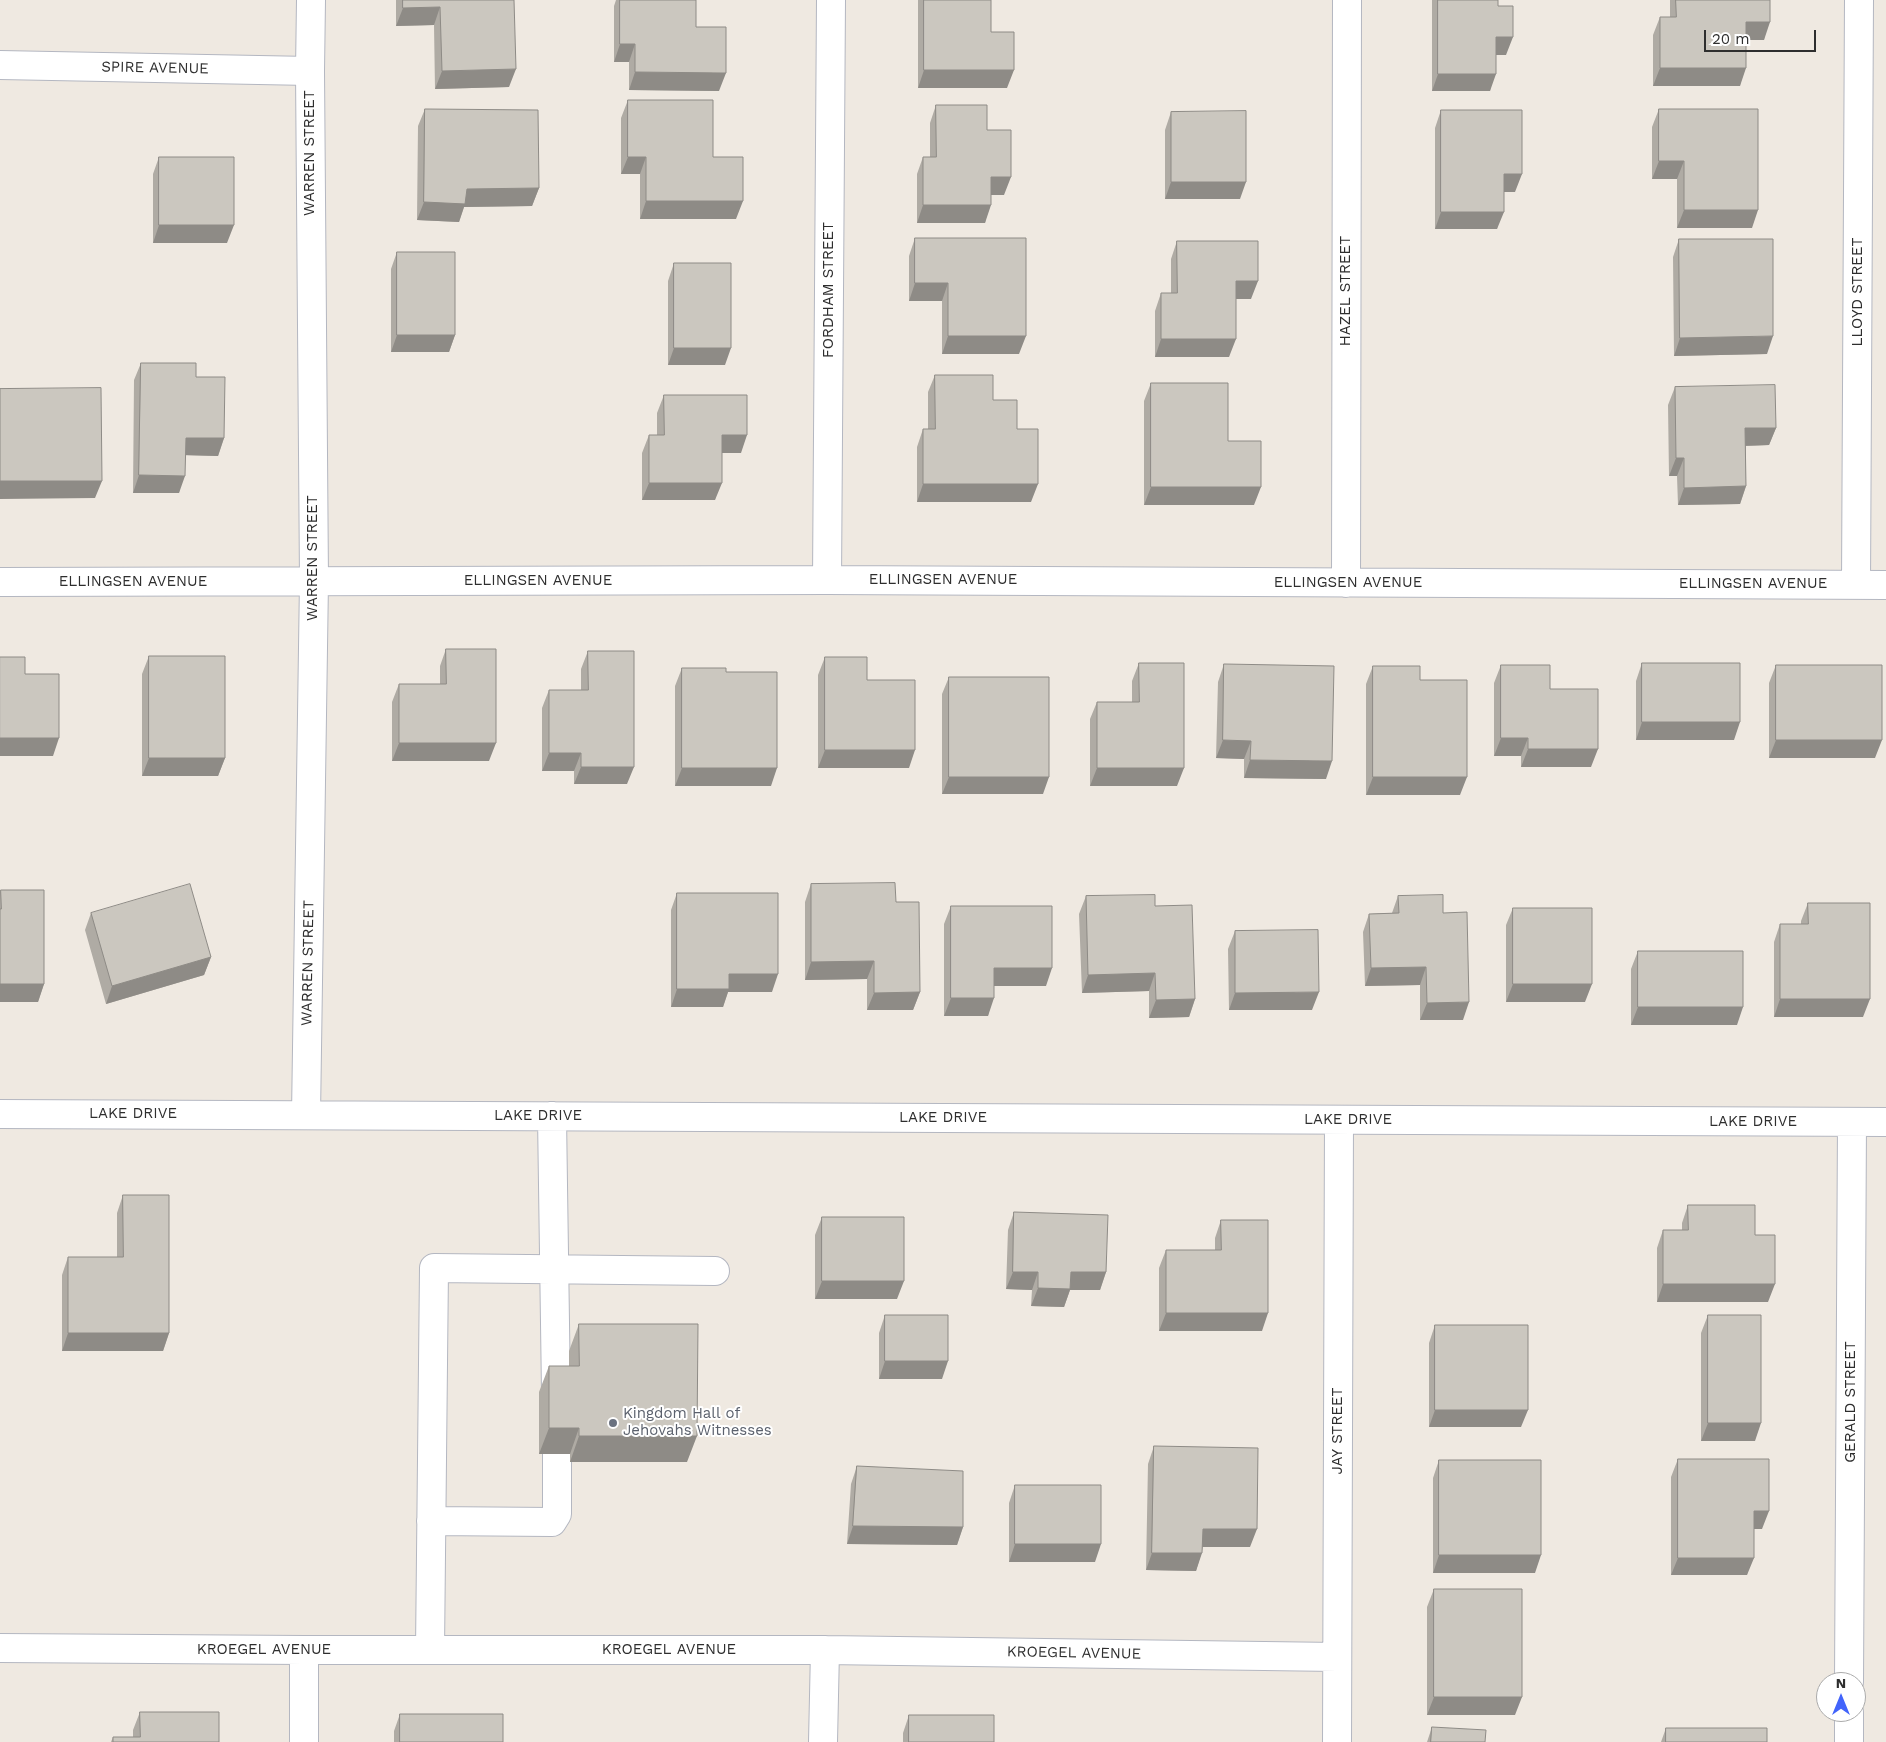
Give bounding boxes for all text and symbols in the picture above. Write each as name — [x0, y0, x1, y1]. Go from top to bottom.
scale bar — [1706, 20, 1818, 52]
text: 20 m — [1712, 30, 1750, 48]
street label: SPIRE AVENUE — [101, 58, 209, 78]
street label: WARREN STREET — [301, 90, 319, 216]
street label: FORDHAM STREET — [820, 222, 838, 358]
street label: HAZEL STREET — [1337, 236, 1355, 346]
street label: LLOYD STREET — [1849, 237, 1867, 347]
street label: WARREN STREET — [304, 495, 322, 621]
street label: ELLINGSEN AVENUE — [869, 571, 1017, 589]
street label: ELLINGSEN AVENUE — [464, 572, 612, 590]
street label: ELLINGSEN AVENUE — [59, 573, 207, 591]
street label: ELLINGSEN AVENUE — [1274, 574, 1422, 592]
street label: ELLINGSEN AVENUE — [1679, 575, 1827, 593]
street label: WARREN STREET — [298, 900, 318, 1026]
street label: LAKE DRIVE — [89, 1105, 177, 1123]
street label: LAKE DRIVE — [494, 1107, 582, 1125]
street label: LAKE DRIVE — [899, 1109, 987, 1127]
street label: LAKE DRIVE — [1304, 1111, 1392, 1129]
street label: LAKE DRIVE — [1709, 1113, 1797, 1131]
street label: GERALD STREET — [1842, 1341, 1860, 1463]
street label: JAY STREET — [1329, 1387, 1347, 1475]
place label: Kingdom Hall of Jehovahs Witnesses — [623, 1405, 772, 1440]
marker: Kingdom Hall of Jehovahs Witnesses — [607, 1417, 619, 1429]
street label: KROEGEL AVENUE — [197, 1641, 331, 1659]
street label: KROEGEL AVENUE — [602, 1641, 736, 1659]
street label: KROEGEL AVENUE — [1007, 1643, 1141, 1663]
north arrow — [1816, 1672, 1866, 1722]
text: N — [1836, 1675, 1846, 1691]

